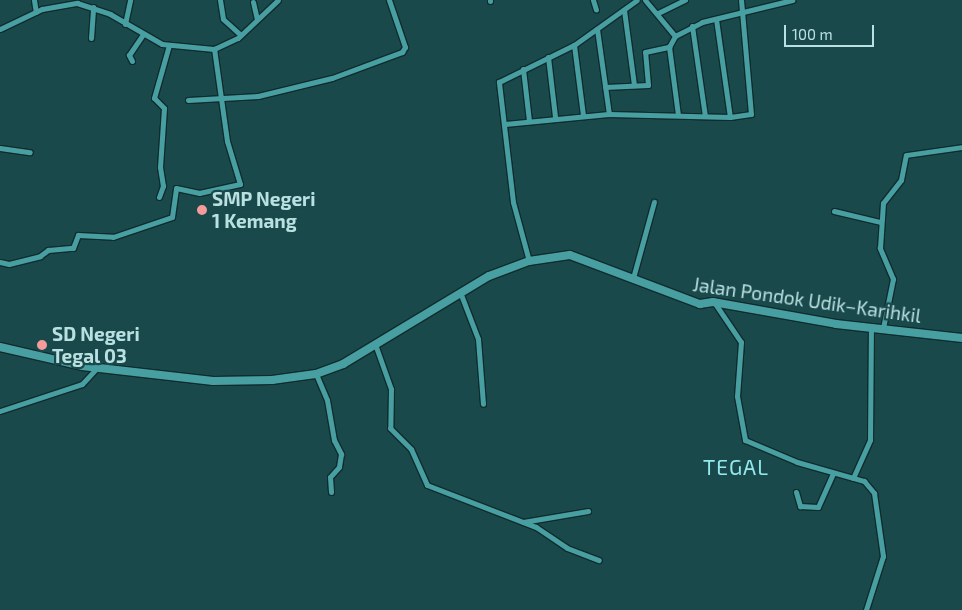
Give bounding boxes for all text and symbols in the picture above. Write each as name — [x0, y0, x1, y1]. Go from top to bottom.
scale bar — [787, 15, 877, 47]
text: 100 m — [792, 25, 833, 43]
place label: SMP Negeri 1 Kemang — [212, 188, 316, 232]
marker: SMP Negeri 1 Kemang — [196, 204, 208, 216]
street label: Jalan Pondok Udik–Karihkil — [691, 273, 923, 327]
place label: SD Negeri Tegal 03 — [52, 323, 140, 367]
marker: SD Negeri Tegal 03 — [36, 339, 48, 351]
district label: TEGAL — [702, 454, 770, 480]

